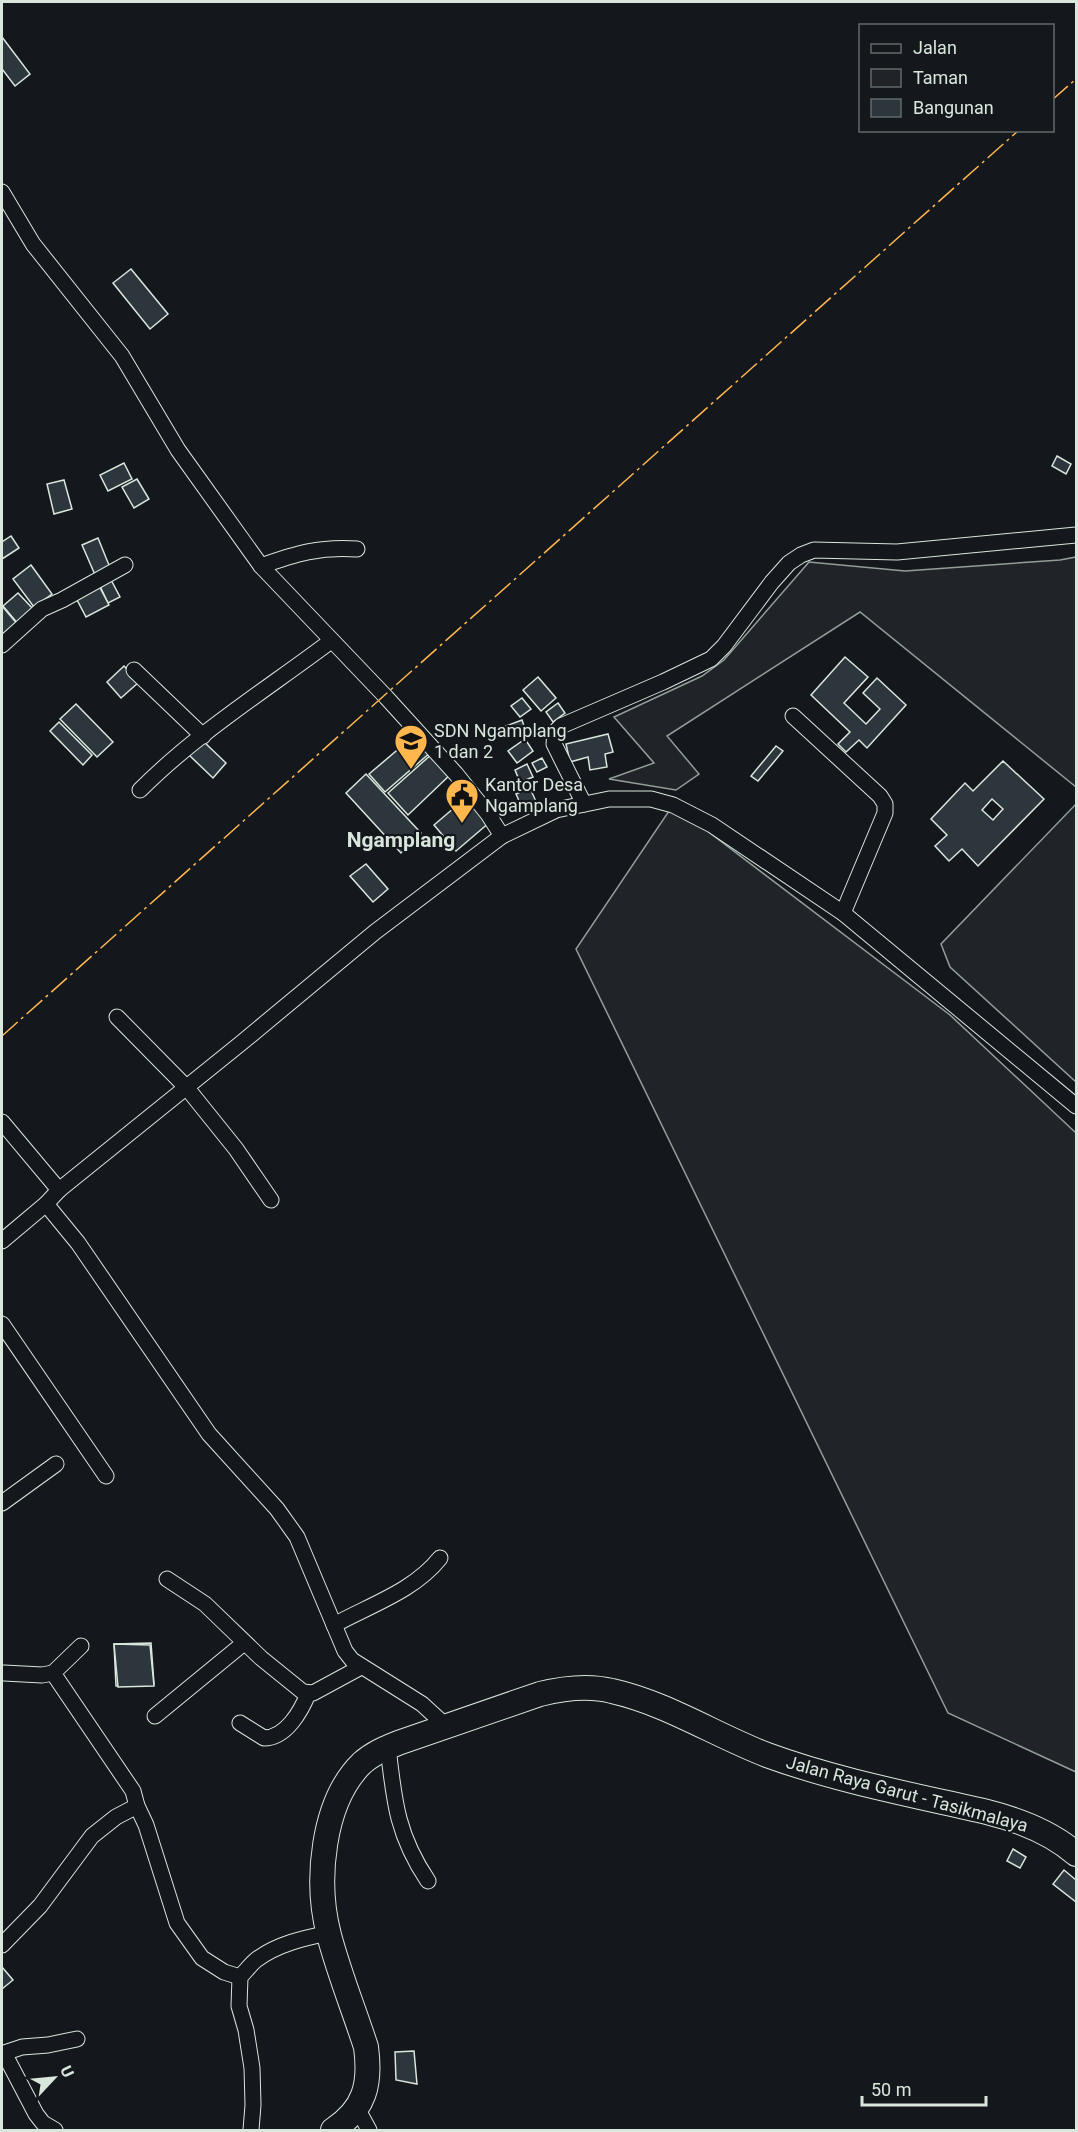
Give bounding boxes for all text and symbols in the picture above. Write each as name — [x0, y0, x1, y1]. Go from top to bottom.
legend — [859, 24, 1054, 132]
text: Jalan — [913, 37, 957, 58]
text: Taman — [913, 67, 968, 88]
text: Bangunan — [913, 97, 994, 118]
place label: SDN Ngamplang 1 dan 2 — [434, 720, 567, 762]
school or university icon: SDN Ngamplang 1 dan 2 — [393, 723, 429, 770]
place label: Kantor Desa Ngamplang — [485, 774, 583, 816]
public building icon: Kantor Desa Ngamplang — [444, 777, 480, 824]
district label: Ngamplang — [347, 828, 455, 852]
street label: Jalan Raya Garut - Tasikmalaya — [784, 1751, 1030, 1836]
north arrow — [24, 2048, 84, 2108]
text: U — [56, 2063, 78, 2081]
scale bar — [862, 2069, 986, 2107]
text: 50 m — [871, 2079, 911, 2100]

